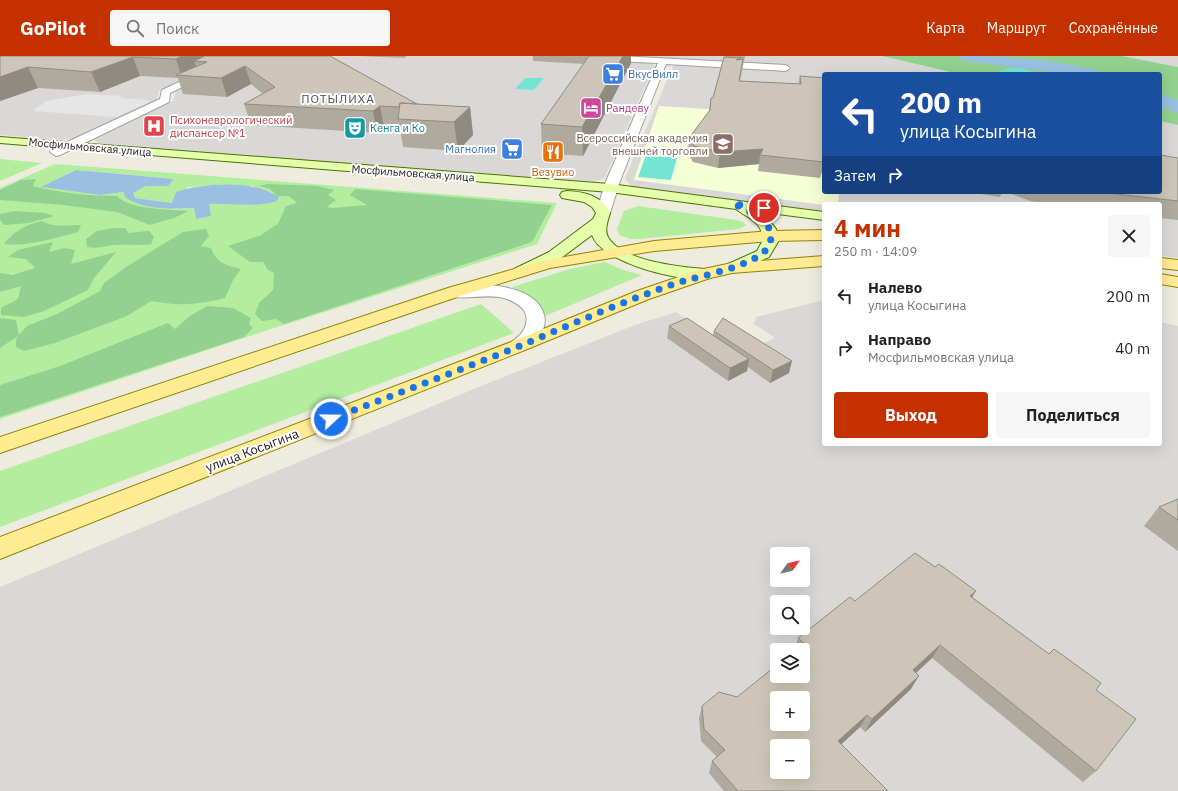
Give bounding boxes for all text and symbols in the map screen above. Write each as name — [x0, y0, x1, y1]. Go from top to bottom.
search box — [110, 10, 390, 46]
text: GoPilot — [20, 16, 86, 40]
icon: search — [124, 17, 146, 39]
text: Поиск — [156, 19, 199, 38]
text: Карта — [926, 19, 965, 37]
text: Маршрут — [987, 19, 1047, 37]
text: Сохранённые — [1069, 19, 1158, 37]
supermarket icon: ВкусВилл — [600, 61, 626, 87]
place label: ВкусВилл — [628, 67, 678, 81]
text: 200 m — [900, 84, 982, 121]
icon: left — [834, 88, 886, 140]
district label: ПОТЫЛИХА — [301, 91, 375, 106]
hotel icon: Рандеву — [578, 95, 604, 121]
place label: Рандеву — [606, 101, 650, 115]
hospital icon: Психоневрологический диспансер №1 — [141, 113, 167, 139]
place label: Психоневрологический диспансер №1 — [170, 113, 292, 140]
theatre icon: Кенга и Ко — [342, 115, 368, 141]
text: улица Косыгина — [900, 120, 1036, 143]
place label: Кенга и Ко — [370, 121, 425, 135]
place label: Всероссийская академия внешней торговли — [576, 131, 708, 158]
school or university icon: Всероссийская академия внешней торговли — [710, 131, 736, 157]
street label: Мосфильмовская улица — [28, 135, 152, 159]
supermarket icon: Магнолия — [499, 136, 525, 162]
restaurant icon: Везувио — [540, 139, 566, 165]
place label: Магнолия — [445, 142, 496, 156]
street label: Мосфильмовская улица — [351, 162, 475, 184]
icon: right — [884, 164, 906, 186]
place label: Везувио — [532, 165, 574, 179]
text: Затем — [834, 166, 876, 185]
pin — [747, 191, 781, 225]
icon: arrive — [753, 197, 775, 219]
text: 4 мин — [834, 212, 901, 244]
button: close — [1108, 215, 1150, 257]
text: 250 m · 14:09 — [834, 243, 917, 260]
text: Налево — [868, 278, 922, 297]
icon: left — [834, 285, 856, 307]
text: 200 m — [1106, 287, 1150, 306]
text: улица Косыгина — [868, 297, 966, 314]
text: Направо — [868, 330, 931, 349]
icon: right — [834, 337, 856, 359]
text: 40 m — [1115, 339, 1150, 358]
text: Мосфильмовская улица — [868, 349, 1014, 366]
button: Выход — [834, 392, 988, 438]
button: Поделиться — [996, 392, 1150, 438]
position arrow — [310, 398, 352, 440]
street label: улица Косыгина — [203, 425, 301, 476]
north arrow — [770, 547, 810, 587]
map controls — [770, 547, 810, 779]
button: search — [770, 595, 810, 635]
button: layers — [770, 643, 810, 683]
button: + — [770, 691, 810, 731]
button: − — [770, 739, 810, 779]

